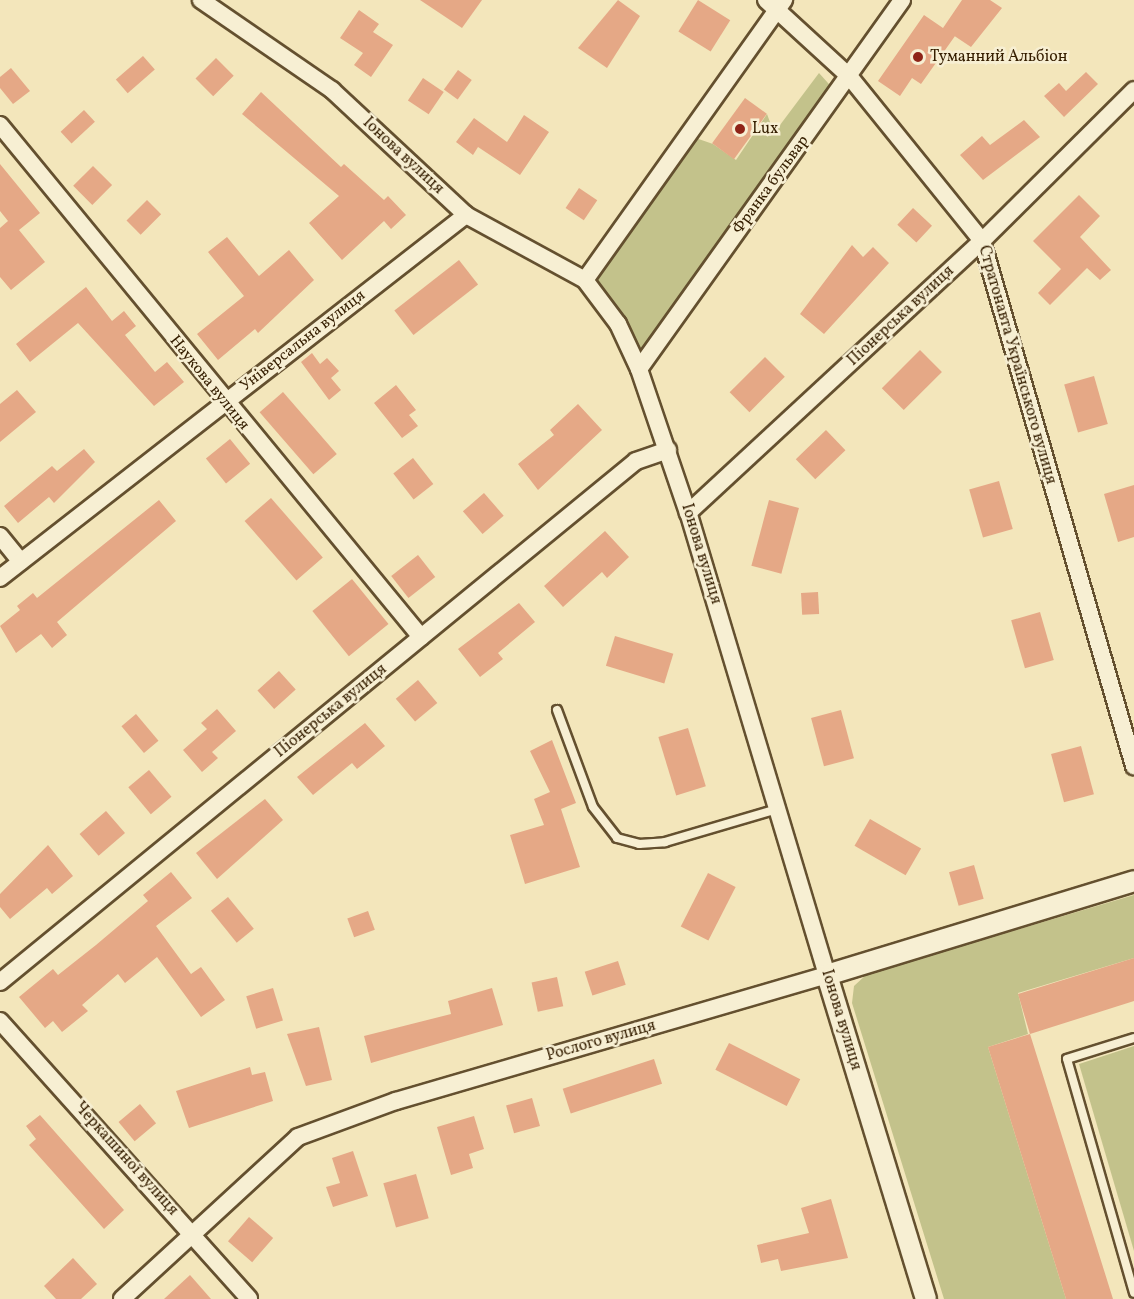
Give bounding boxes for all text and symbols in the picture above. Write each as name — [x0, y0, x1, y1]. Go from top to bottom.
place label: Туманний Альбіон — [930, 47, 1068, 67]
marker: Туманний Альбіон — [911, 50, 925, 64]
street label: Іонова вулиця — [358, 113, 448, 199]
place label: Lux — [752, 119, 778, 139]
marker: Lux — [733, 122, 747, 136]
street label: Франка бульвар — [729, 132, 813, 238]
street label: Стратонавта Українського вулиця — [974, 243, 1060, 487]
street label: Піонерська вулиця — [844, 262, 958, 370]
street label: Універсальна вулиця — [237, 286, 369, 396]
street label: Наукова вулиця — [165, 332, 253, 434]
street label: Іонова вулиця — [677, 501, 725, 607]
street label: Піонерська вулиця — [271, 660, 391, 762]
street label: Іонова вулиця — [817, 967, 865, 1073]
street label: Рослого вулиця — [544, 1016, 658, 1066]
street label: Черкашиної вулиця — [70, 1098, 182, 1220]

